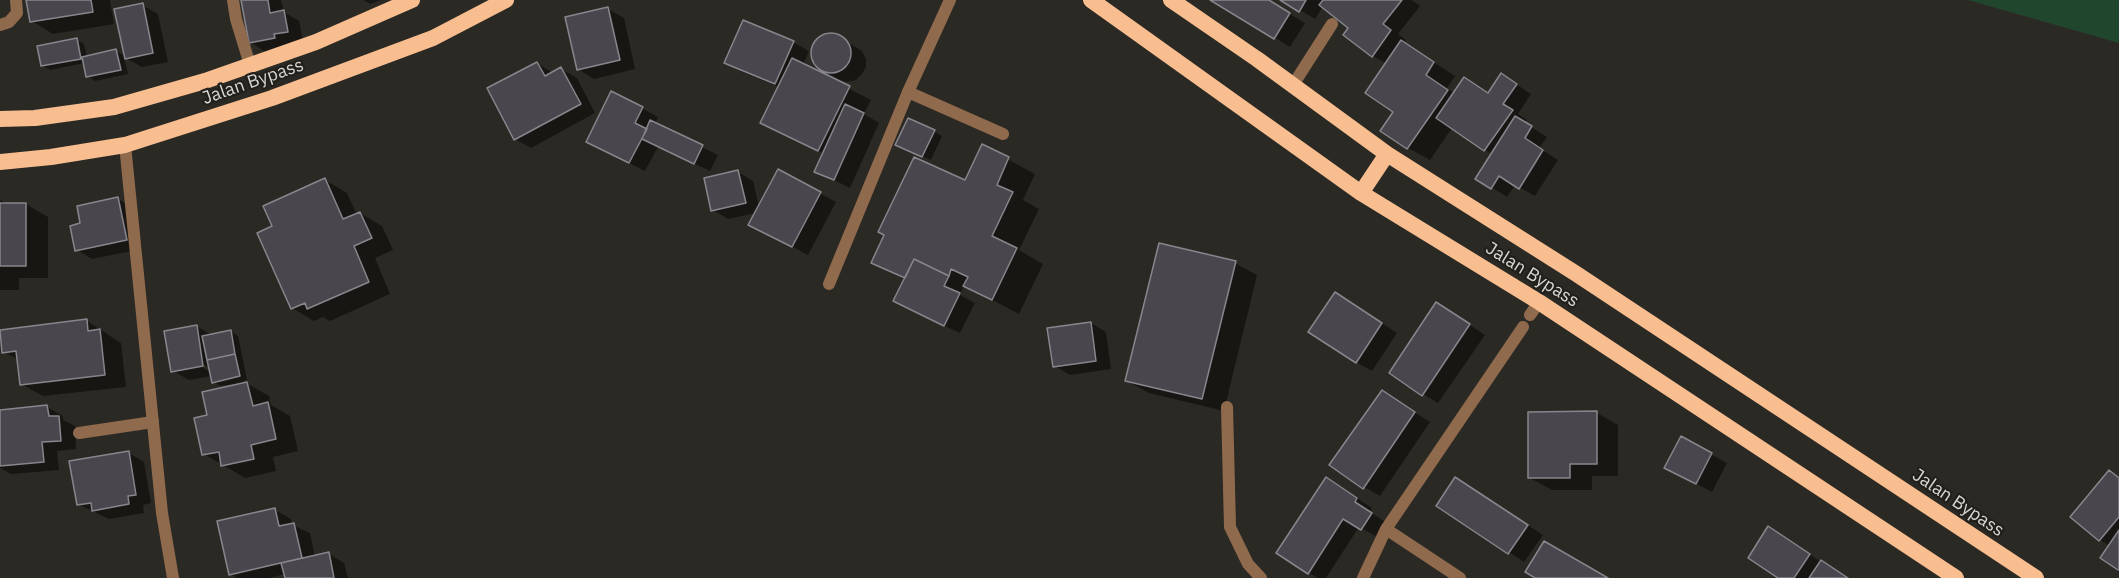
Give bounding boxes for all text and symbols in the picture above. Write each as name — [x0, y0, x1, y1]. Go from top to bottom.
street label: Jalan Bypass — [199, 55, 307, 109]
street label: Jalan Bypass — [1481, 238, 1583, 312]
street label: Jalan Bypass — [1908, 464, 2008, 542]

